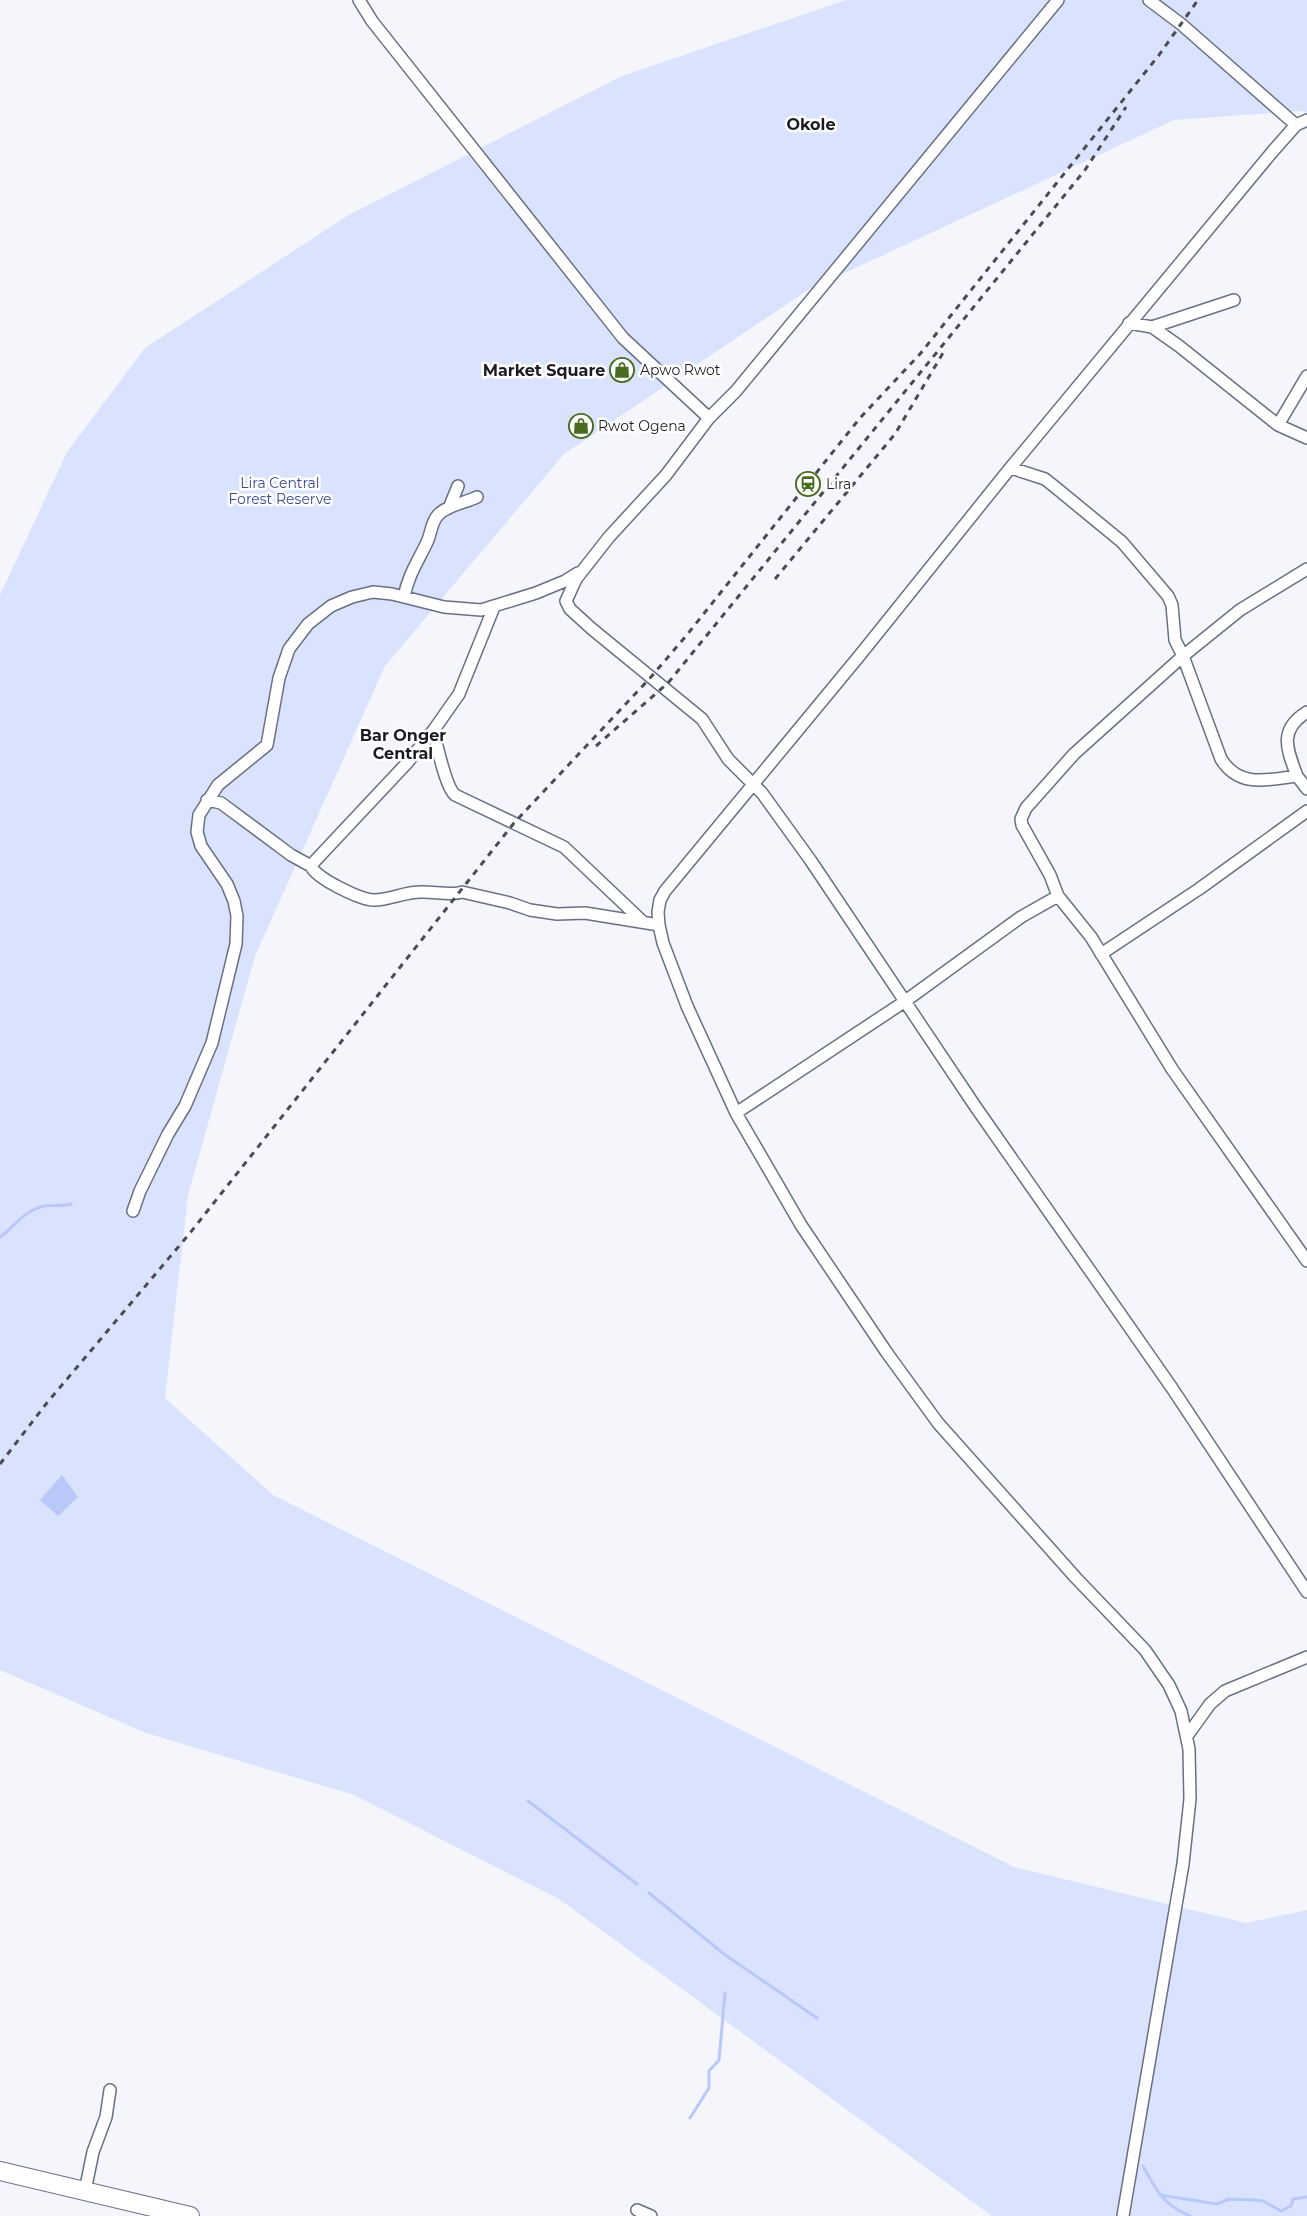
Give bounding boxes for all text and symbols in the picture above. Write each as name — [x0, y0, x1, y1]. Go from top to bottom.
district label: Okole — [786, 115, 836, 134]
shop icon: Apwo Rwot — [609, 357, 635, 383]
district label: Market Square — [483, 361, 605, 380]
place label: Apwo Rwot — [640, 361, 721, 379]
shop icon: Rwot Ogena — [568, 413, 594, 439]
place label: Rwot Ogena — [598, 417, 686, 435]
station icon: Lira — [795, 471, 821, 497]
park label: Lira Central Forest Reserve — [229, 474, 332, 508]
place label: Lira — [826, 475, 851, 493]
district label: Bar Onger Central — [360, 726, 446, 763]

